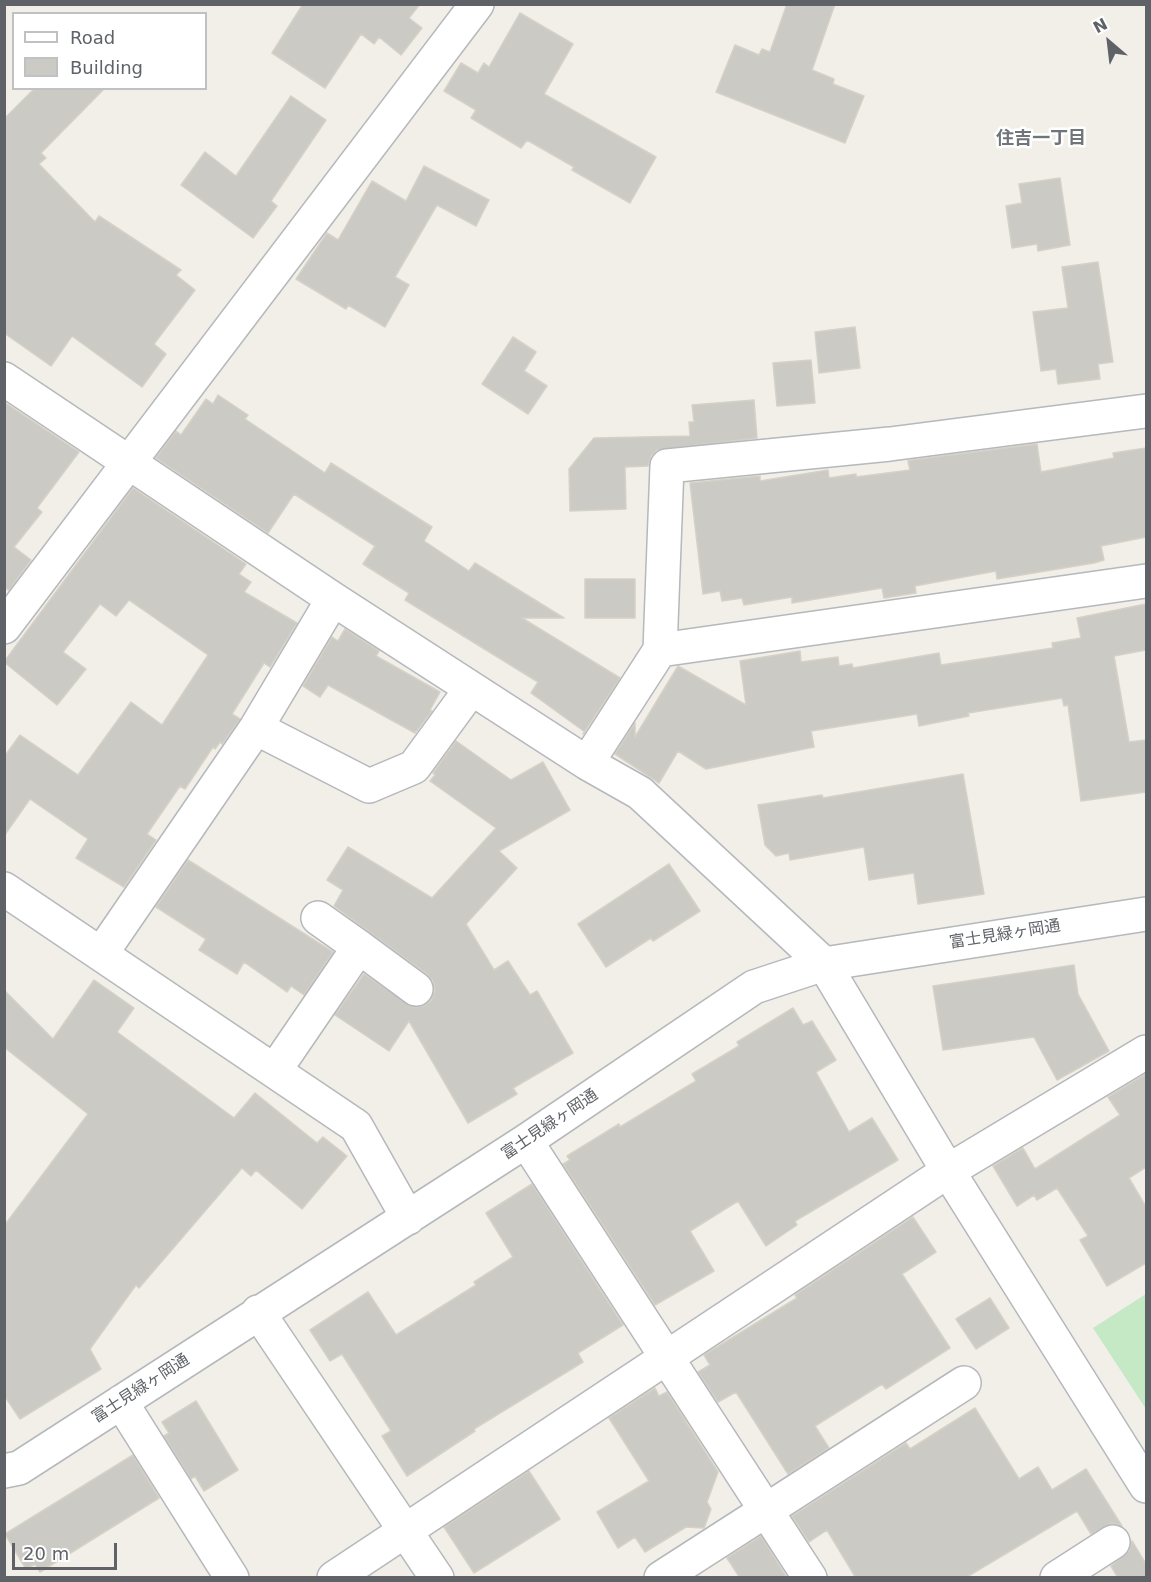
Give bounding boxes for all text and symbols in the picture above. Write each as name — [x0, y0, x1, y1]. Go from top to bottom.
legend — [12, 12, 207, 90]
north arrow — [1079, 12, 1139, 72]
text: N — [1090, 14, 1111, 37]
text: Road — [70, 27, 115, 48]
text: Building — [70, 57, 143, 78]
district label: 住吉一丁目 — [996, 128, 1086, 150]
street label: 富士見緑ヶ岡通 — [948, 917, 1062, 953]
street label: 富士見緑ヶ岡通 — [498, 1086, 602, 1164]
street label: 富士見緑ヶ岡通 — [89, 1350, 193, 1428]
scale bar — [15, 1531, 120, 1569]
text: 20 m — [23, 1543, 69, 1564]

